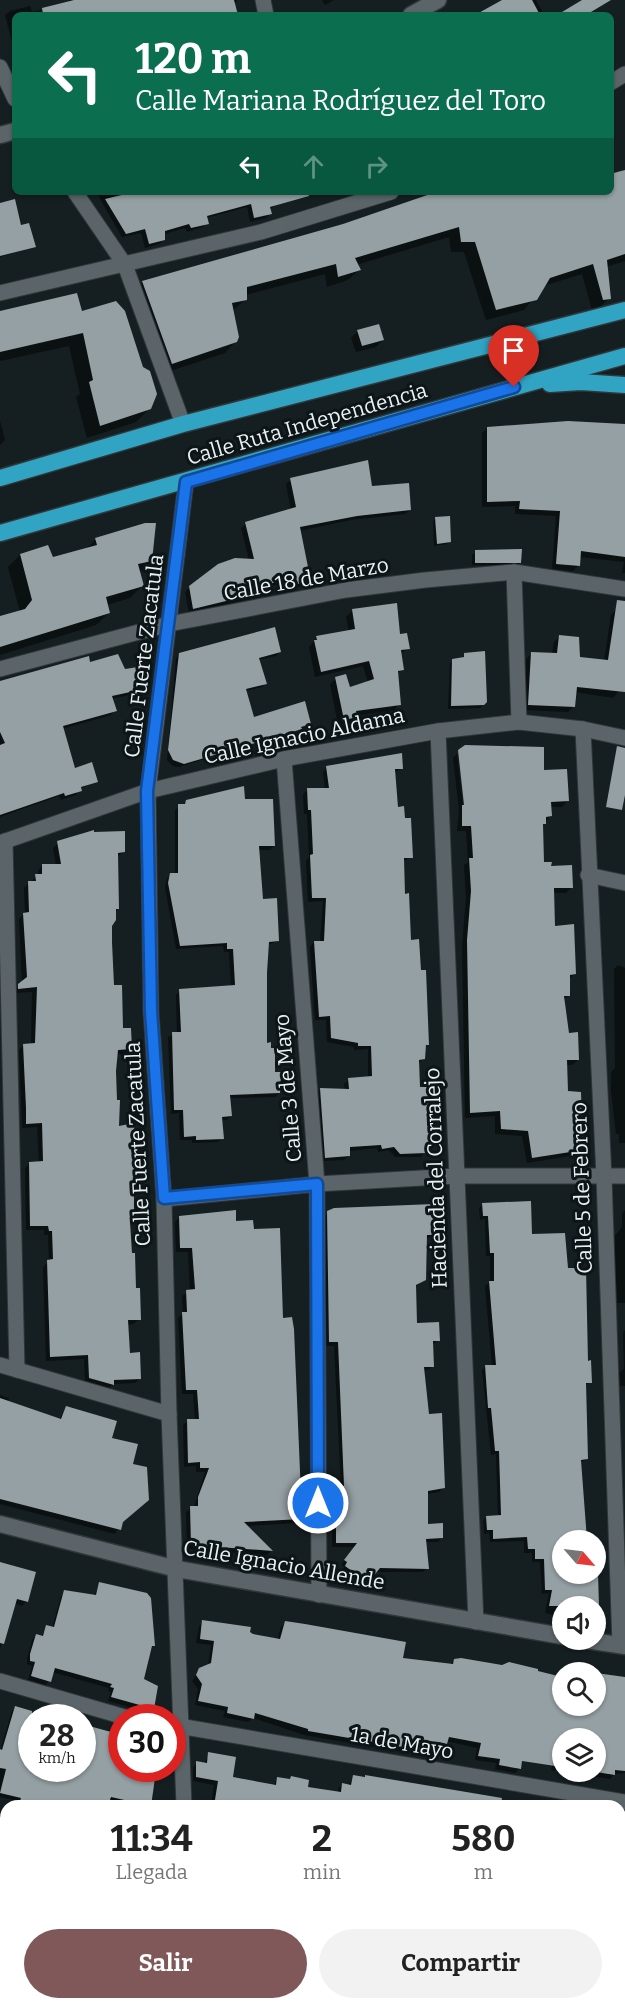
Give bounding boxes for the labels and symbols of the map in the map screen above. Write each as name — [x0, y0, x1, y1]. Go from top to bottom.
pin — [488, 325, 539, 387]
street label: Calle Ruta Independencia — [184, 377, 431, 471]
street label: Calle Fuerte Zacatula — [119, 552, 169, 759]
street label: Calle 18 de Marzo — [221, 552, 391, 606]
street label: Calle Ignacio Aldama — [201, 702, 407, 770]
street label: Calle 3 de Mayo — [269, 1013, 307, 1163]
street label: Calle Fuerte Zacatula — [120, 1040, 156, 1247]
street label: Hacienda del Corralejo — [419, 1067, 453, 1289]
street label: Calle 5 de Febrero — [566, 1102, 598, 1274]
position arrow — [286, 1471, 350, 1535]
north arrow — [552, 1530, 606, 1584]
street label: Calle Ignacio Allende — [181, 1534, 387, 1596]
speed limit sign: 30 — [108, 1704, 186, 1782]
street label: 1a de Mayo — [348, 1721, 456, 1765]

